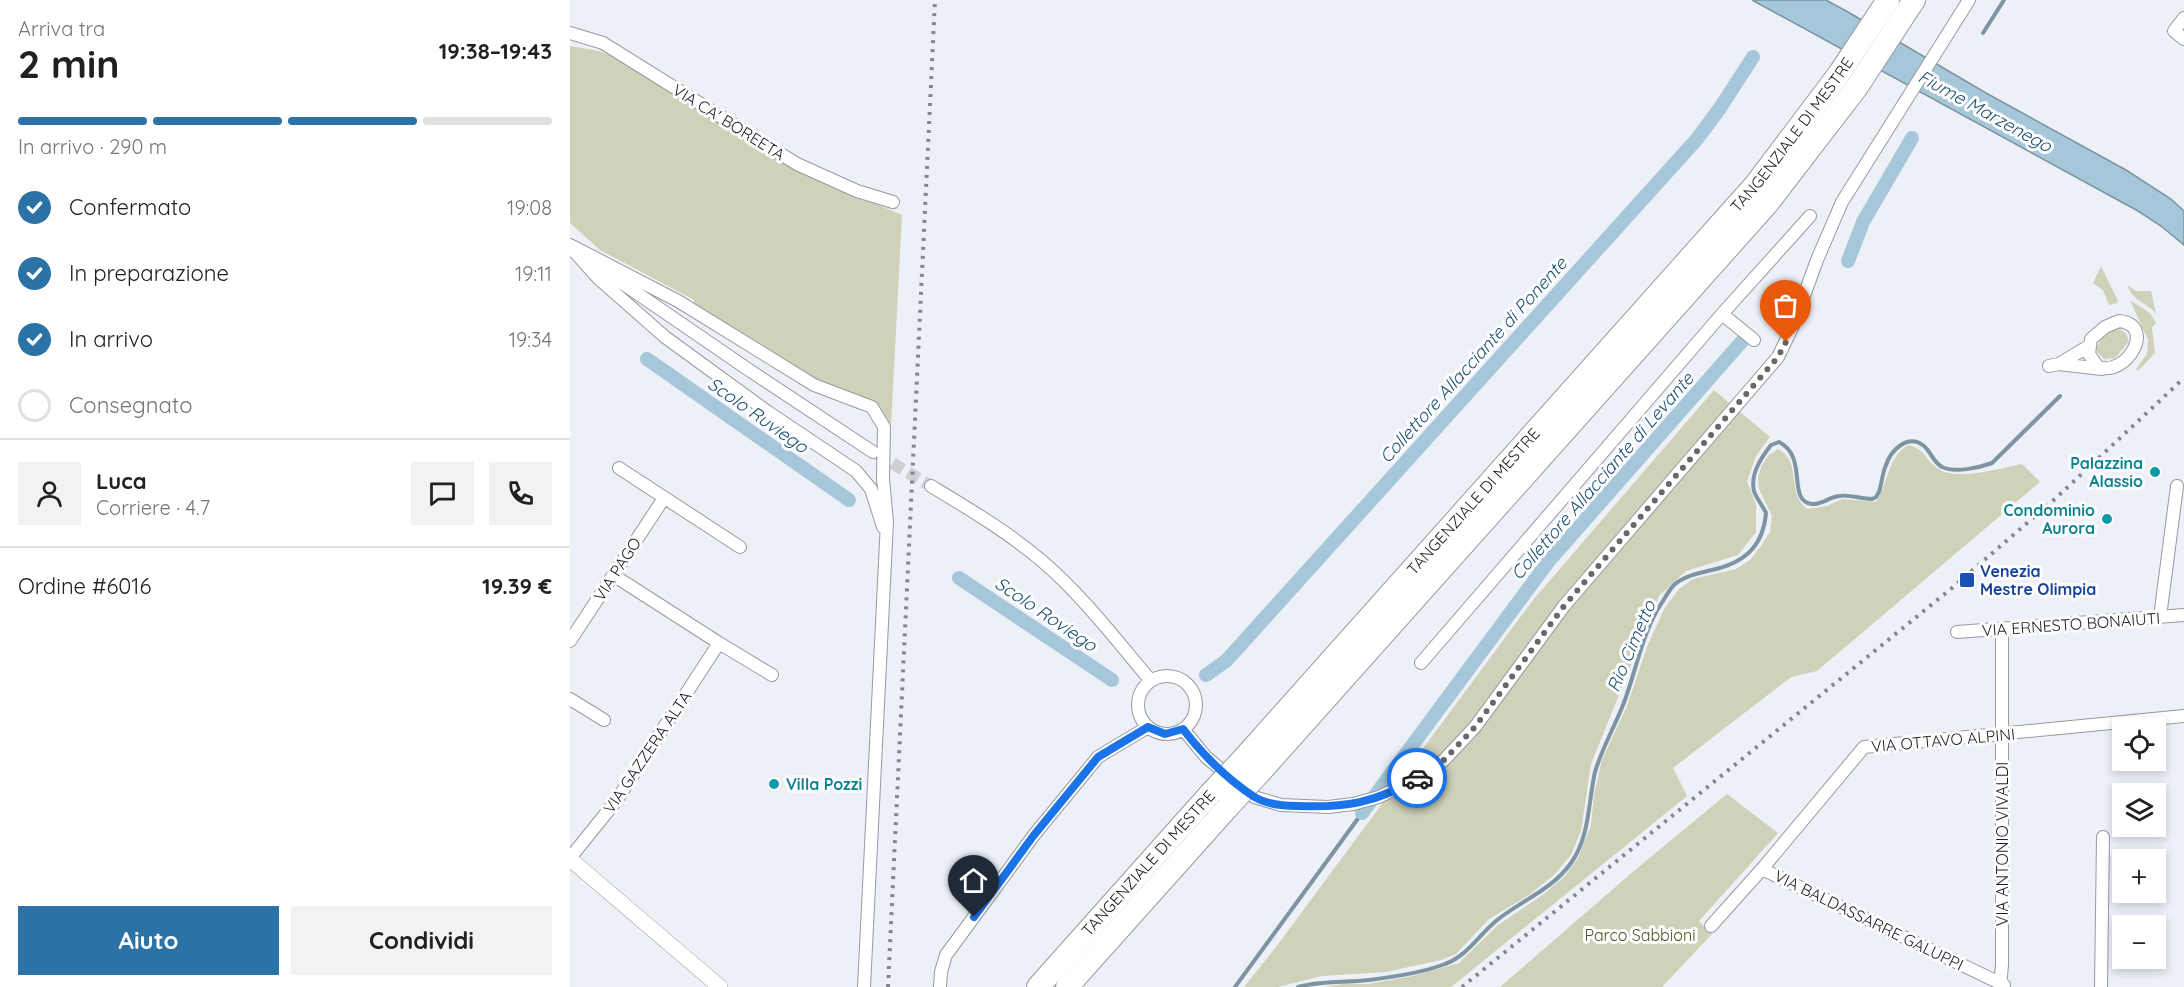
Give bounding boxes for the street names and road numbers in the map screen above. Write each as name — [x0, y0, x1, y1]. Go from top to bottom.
street label: TANGENZIALE DI MESTRE — [1726, 53, 1857, 216]
street label: VIA CA' BOREETA — [669, 79, 789, 165]
street label: TANGENZIALE DI MESTRE — [1402, 424, 1544, 579]
street label: VIA PAGO — [589, 533, 645, 605]
street label: VIA ERNESTO BONAIUTI — [1981, 608, 2161, 640]
street label: VIA GAZZERA ALTA — [599, 687, 695, 817]
street label: VIA OTTAVO ALPINI — [1870, 724, 2016, 756]
street label: VIA ANTONIO VIVALDI — [1992, 762, 2012, 926]
street label: TANGENZIALE DI MESTRE — [1077, 786, 1219, 940]
street label: VIA BALDASSARRE GALUPPI — [1771, 865, 1967, 975]

